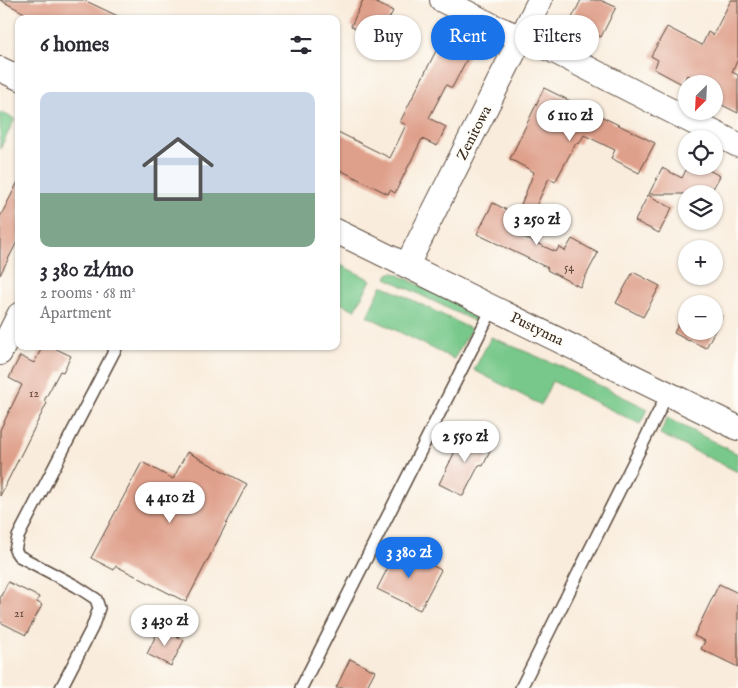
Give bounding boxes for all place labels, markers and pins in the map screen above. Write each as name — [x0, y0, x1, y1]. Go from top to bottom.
pin: 6 110 zł — [518, 100, 622, 142]
pin: 3 250 zł — [485, 204, 589, 246]
pin: 2 550 zł — [413, 420, 517, 463]
pin: 4 410 zł — [118, 482, 222, 524]
pin: 3 380 zł — [357, 536, 461, 579]
pin: 3 430 zł — [113, 604, 217, 647]

